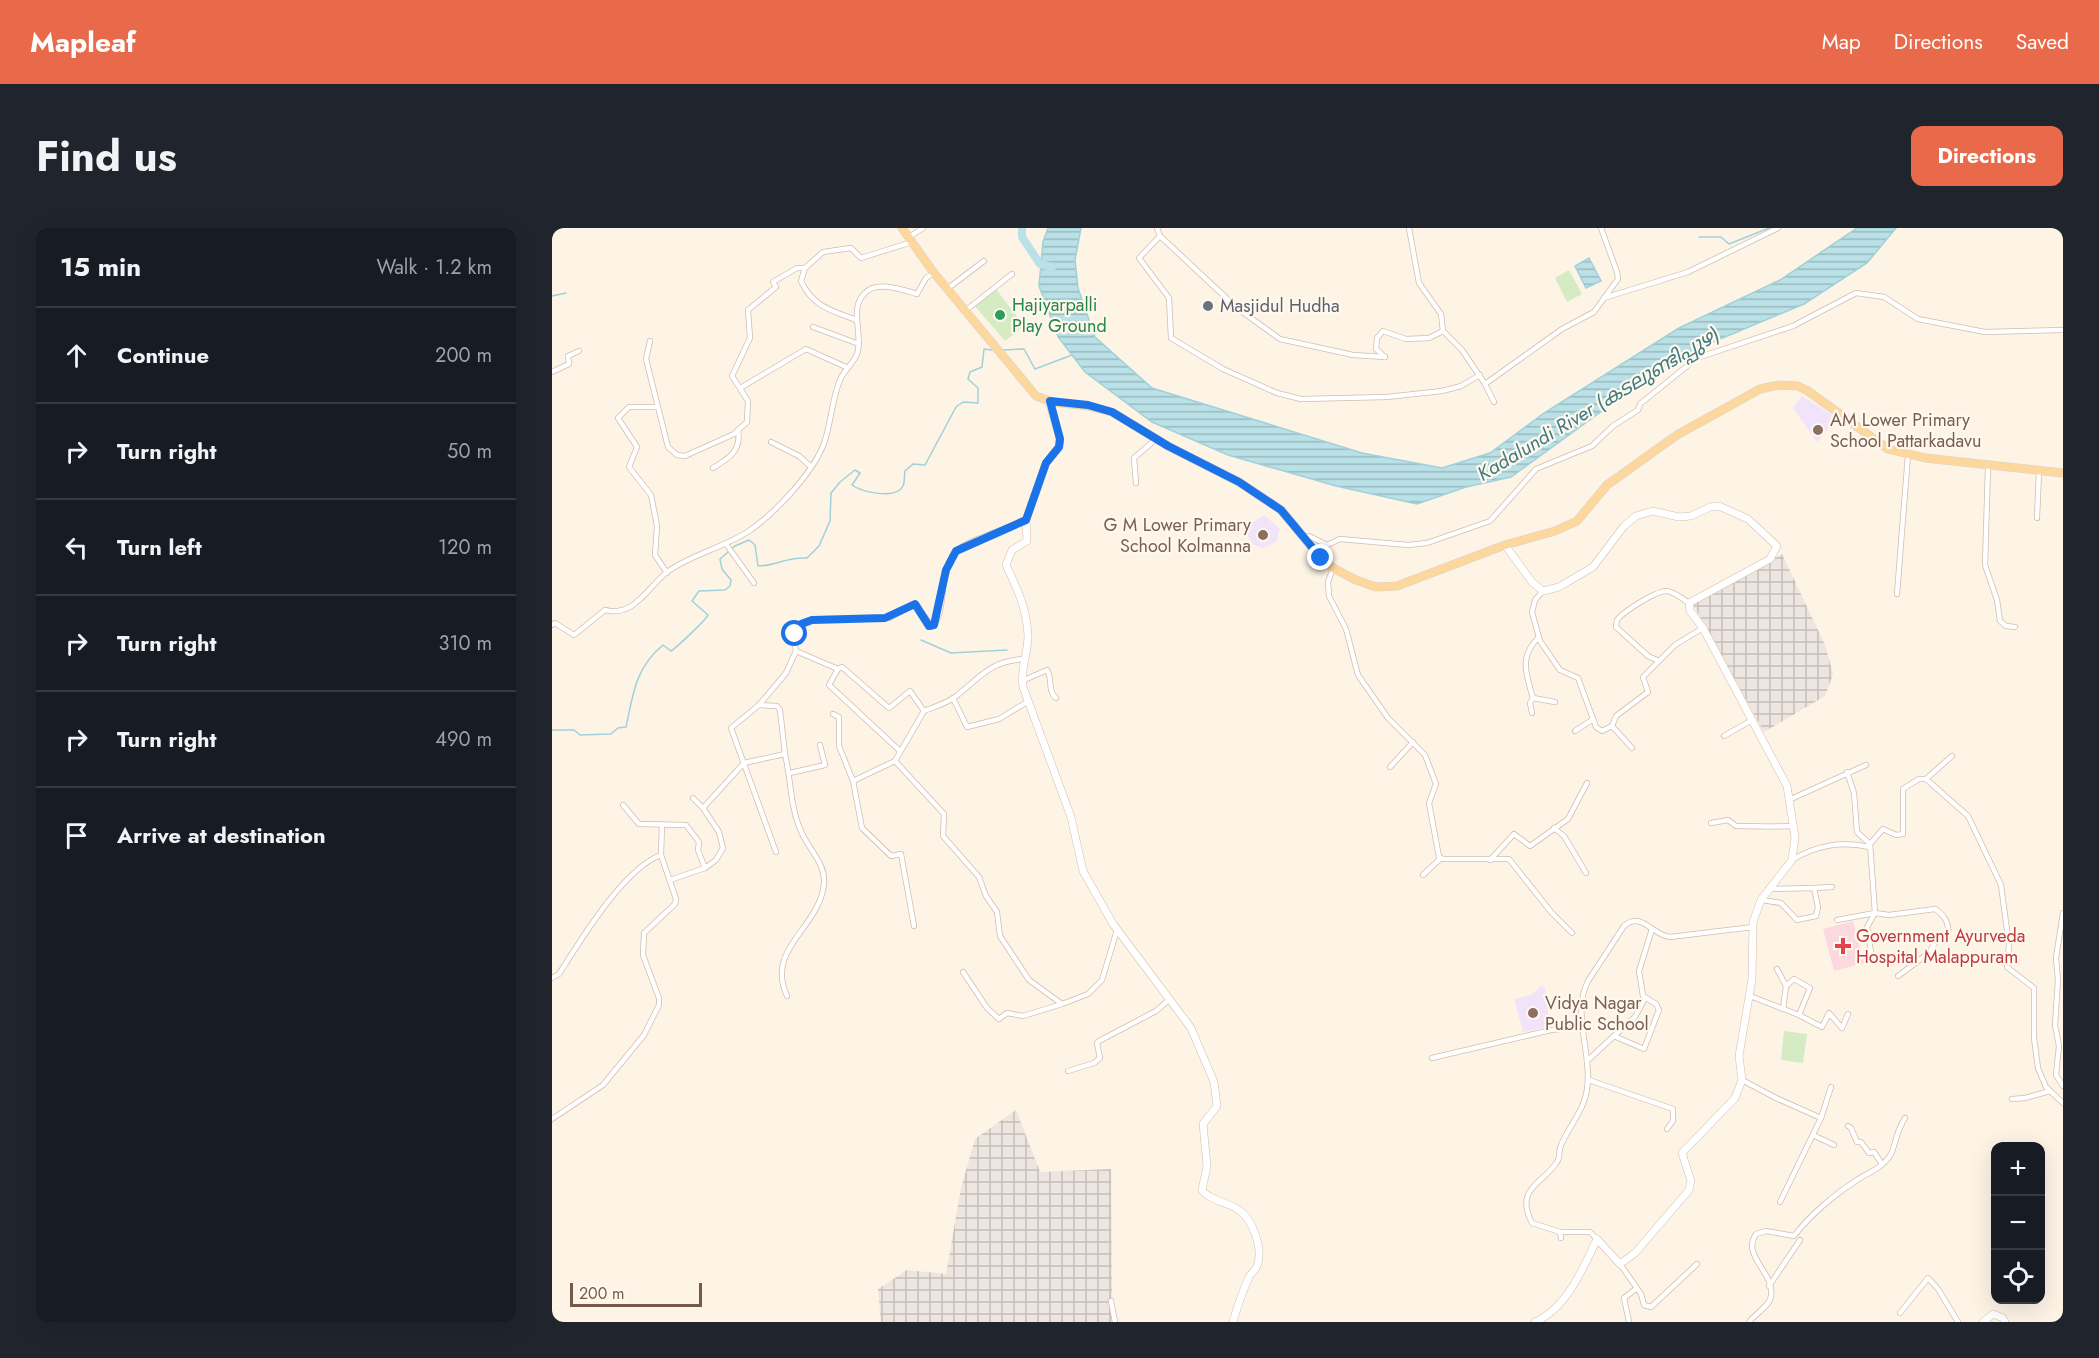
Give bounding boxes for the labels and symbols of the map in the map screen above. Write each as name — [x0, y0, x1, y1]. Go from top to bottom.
place label: Hajiyarpalli Play Ground — [1012, 292, 1107, 339]
place label: Masjidul Hudha — [1220, 293, 1340, 319]
marker: Masjidul Hudha — [1201, 299, 1215, 313]
marker: Hajiyarpalli Play Ground — [993, 308, 1007, 322]
water label: Kadalundi River (കടലുണ്ടിപ്പുഴ) — [1472, 321, 1725, 488]
place label: AM Lower Primary School Pattarkadavu — [1830, 407, 1981, 454]
marker: AM Lower Primary School Pattarkadavu — [1811, 423, 1825, 437]
place label: G M Lower Primary School Kolmanna — [1104, 512, 1251, 559]
marker: G M Lower Primary School Kolmanna — [1256, 528, 1270, 542]
route end — [1307, 544, 1333, 570]
route start — [781, 620, 807, 646]
place label: Government Ayurveda Hospital Malappuram — [1856, 923, 2025, 970]
marker: Government Ayurveda Hospital Malappuram — [1834, 937, 1852, 955]
place label: Vidya Nagar Public School — [1545, 990, 1649, 1037]
marker: Vidya Nagar Public School — [1526, 1006, 1540, 1020]
scale bar — [570, 1280, 702, 1308]

